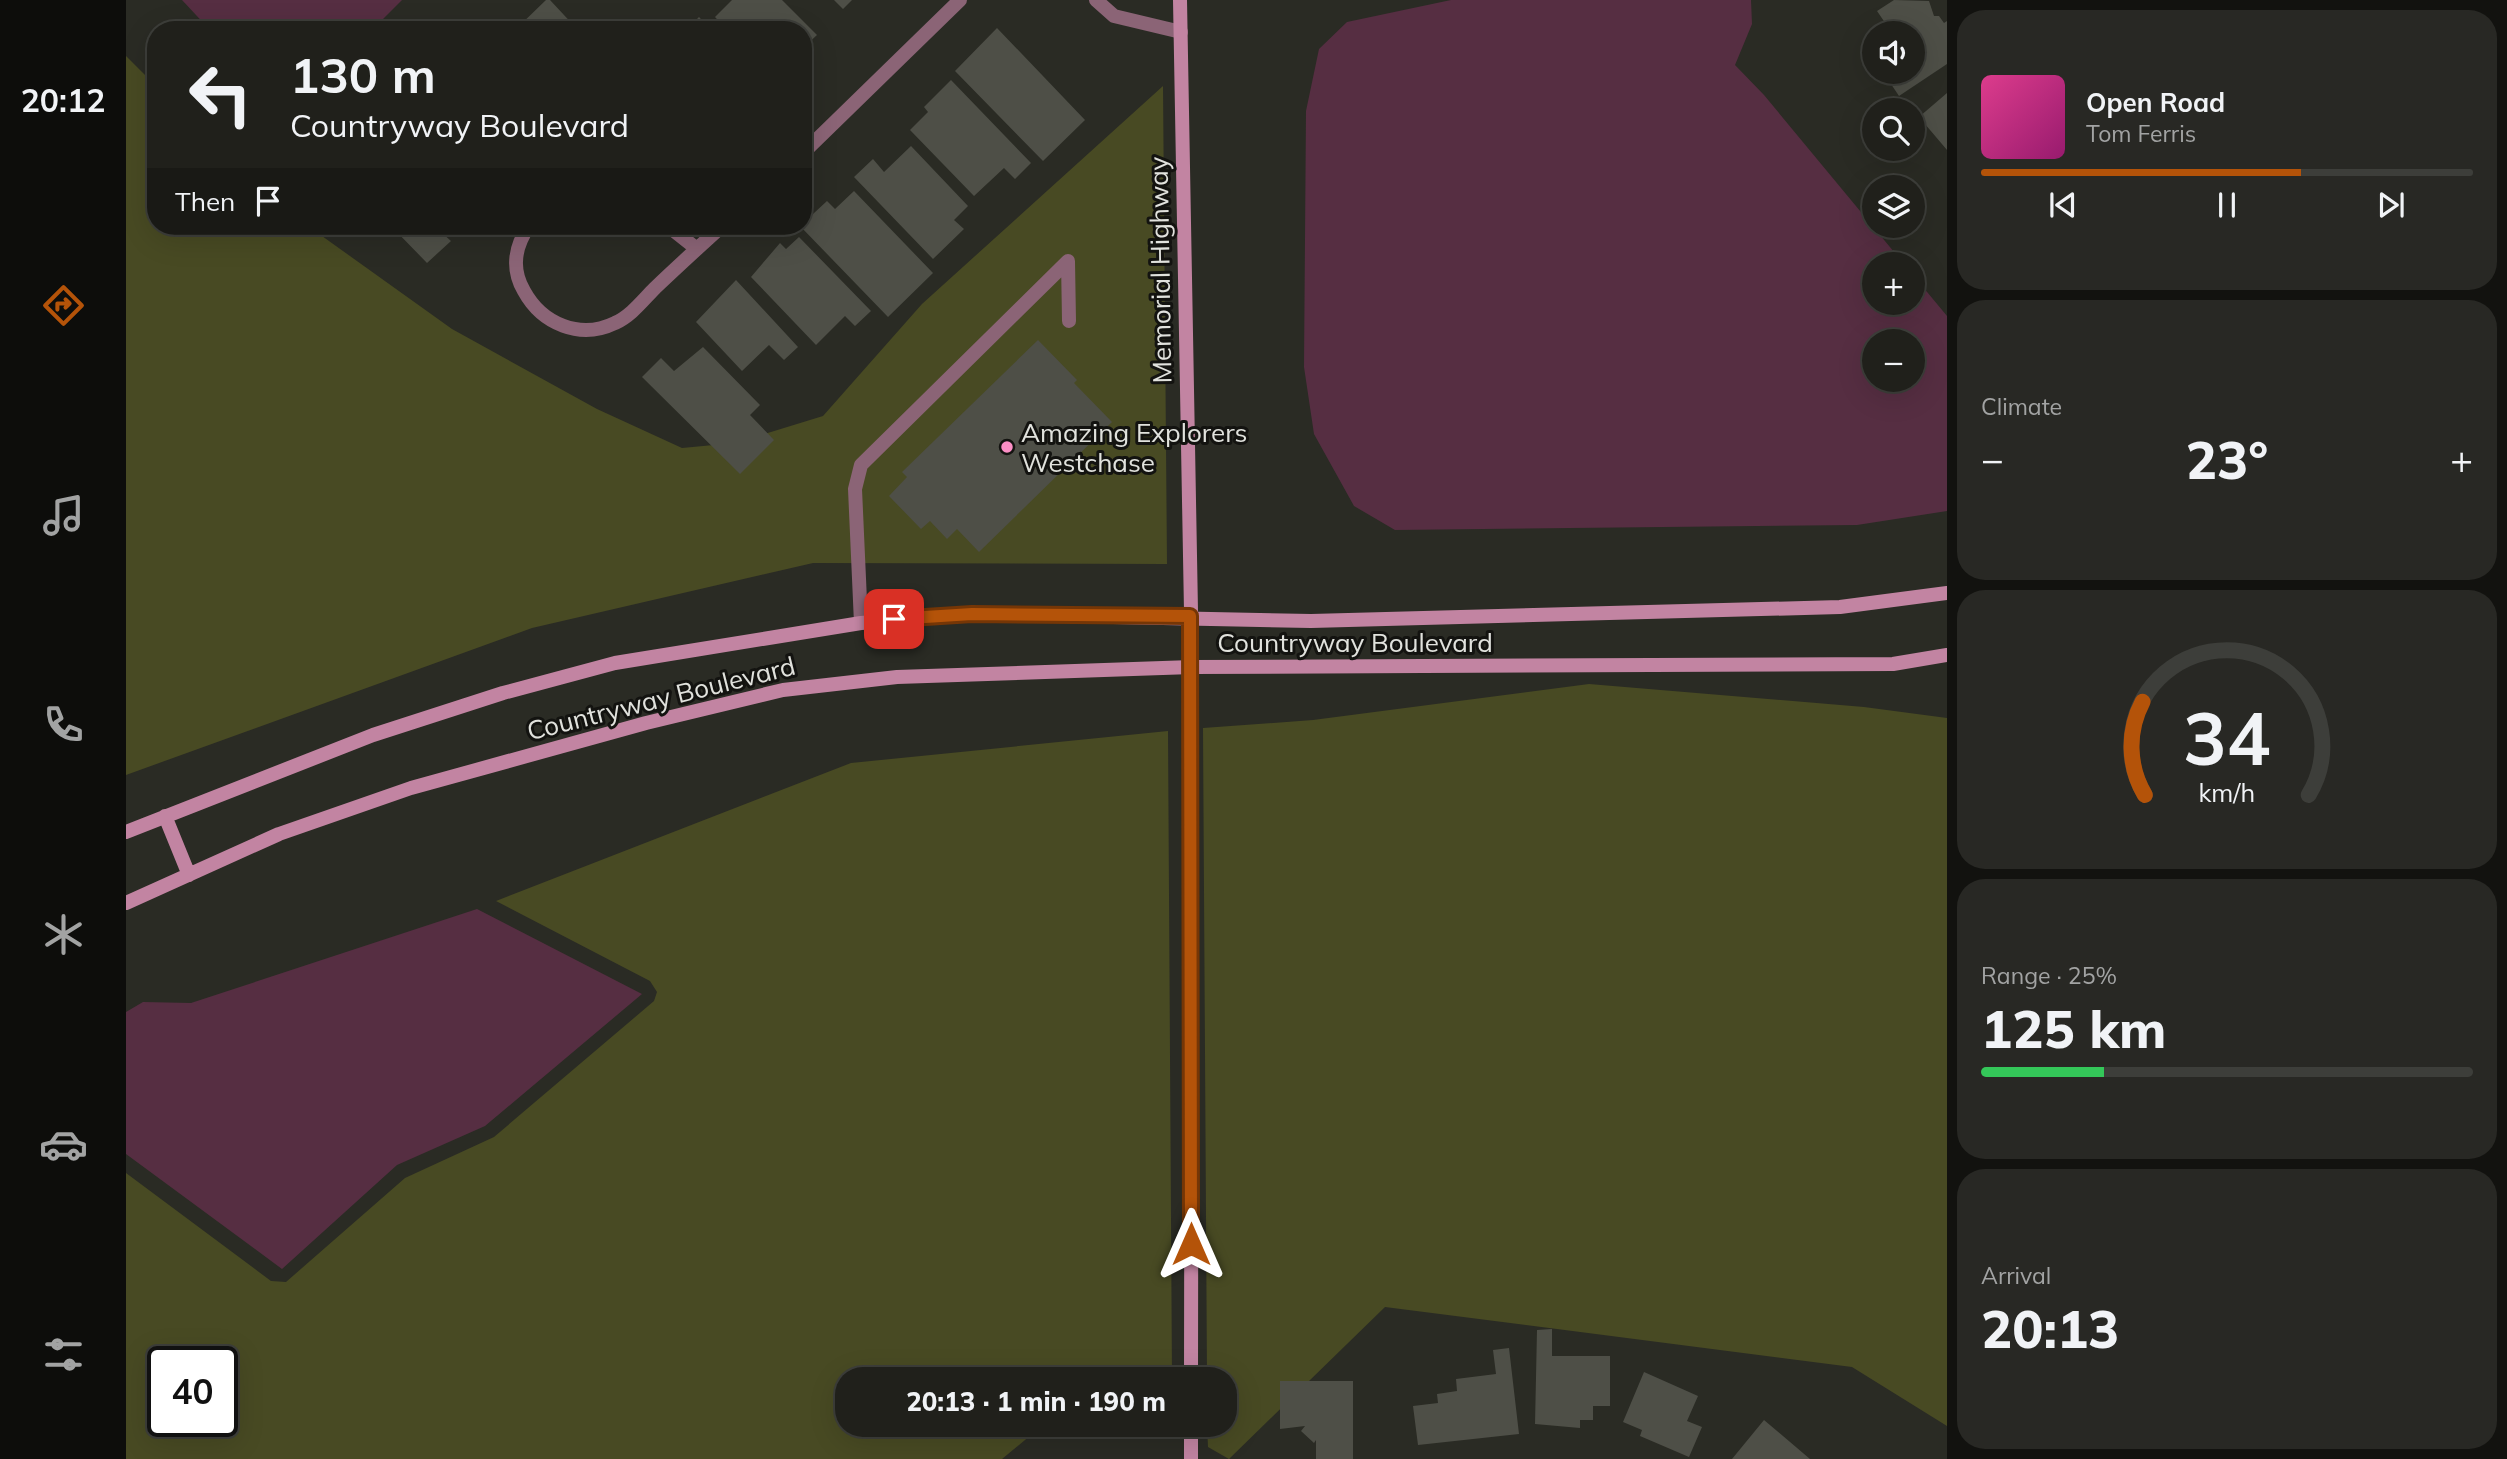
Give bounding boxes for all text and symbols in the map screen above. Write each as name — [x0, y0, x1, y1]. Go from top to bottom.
map controls — [1862, 21, 1925, 392]
button: sound — [1862, 21, 1925, 84]
text: 130 m — [290, 44, 436, 105]
icon: left — [175, 49, 266, 140]
text: 20:12 — [21, 80, 105, 120]
text: Open Road — [2086, 86, 2225, 119]
button: search — [1862, 98, 1925, 161]
text: Countryway Boulevard — [290, 105, 629, 145]
text: Tom Ferris — [2086, 119, 2196, 148]
street label: Memorial Highway — [1142, 156, 1178, 384]
button: layers — [1862, 175, 1925, 238]
icon: arrive — [249, 182, 287, 220]
text: Then — [175, 185, 235, 218]
icon: previous — [2044, 186, 2082, 224]
icon: pause — [2208, 186, 2246, 224]
icon: next — [2372, 186, 2410, 224]
button: + — [1862, 252, 1925, 315]
icon: directions — [39, 281, 88, 330]
button: − — [1862, 329, 1925, 392]
text: Climate — [1981, 392, 2062, 421]
place label: Amazing Explorers Westchase — [1021, 416, 1247, 479]
text: 23° — [2186, 427, 2268, 492]
text: − — [1981, 435, 2004, 483]
text: + — [2450, 435, 2473, 483]
marker: Amazing Explorers Westchase — [999, 439, 1015, 455]
icon: music — [39, 491, 88, 540]
pin — [864, 589, 924, 649]
icon: arrive — [875, 600, 913, 638]
street label: Countryway Boulevard — [1217, 626, 1493, 659]
street label: Countryway Boulevard — [523, 649, 799, 747]
text: 34 — [2183, 693, 2271, 784]
icon: phone — [39, 700, 88, 749]
text: km/h — [2199, 777, 2255, 808]
icon: climate — [39, 910, 88, 959]
text: Range · 25% — [1981, 961, 2117, 990]
text: 125 km — [1981, 996, 2166, 1061]
icon: car — [39, 1120, 88, 1169]
position arrow — [1154, 1207, 1228, 1281]
text: Arrival — [1981, 1261, 2051, 1290]
text: 20:13 — [1981, 1296, 2119, 1361]
icon: filters — [39, 1330, 88, 1379]
speed limit sign: 40 — [147, 1346, 238, 1437]
text: 20:13 · 1 min · 190 m — [906, 1385, 1166, 1418]

